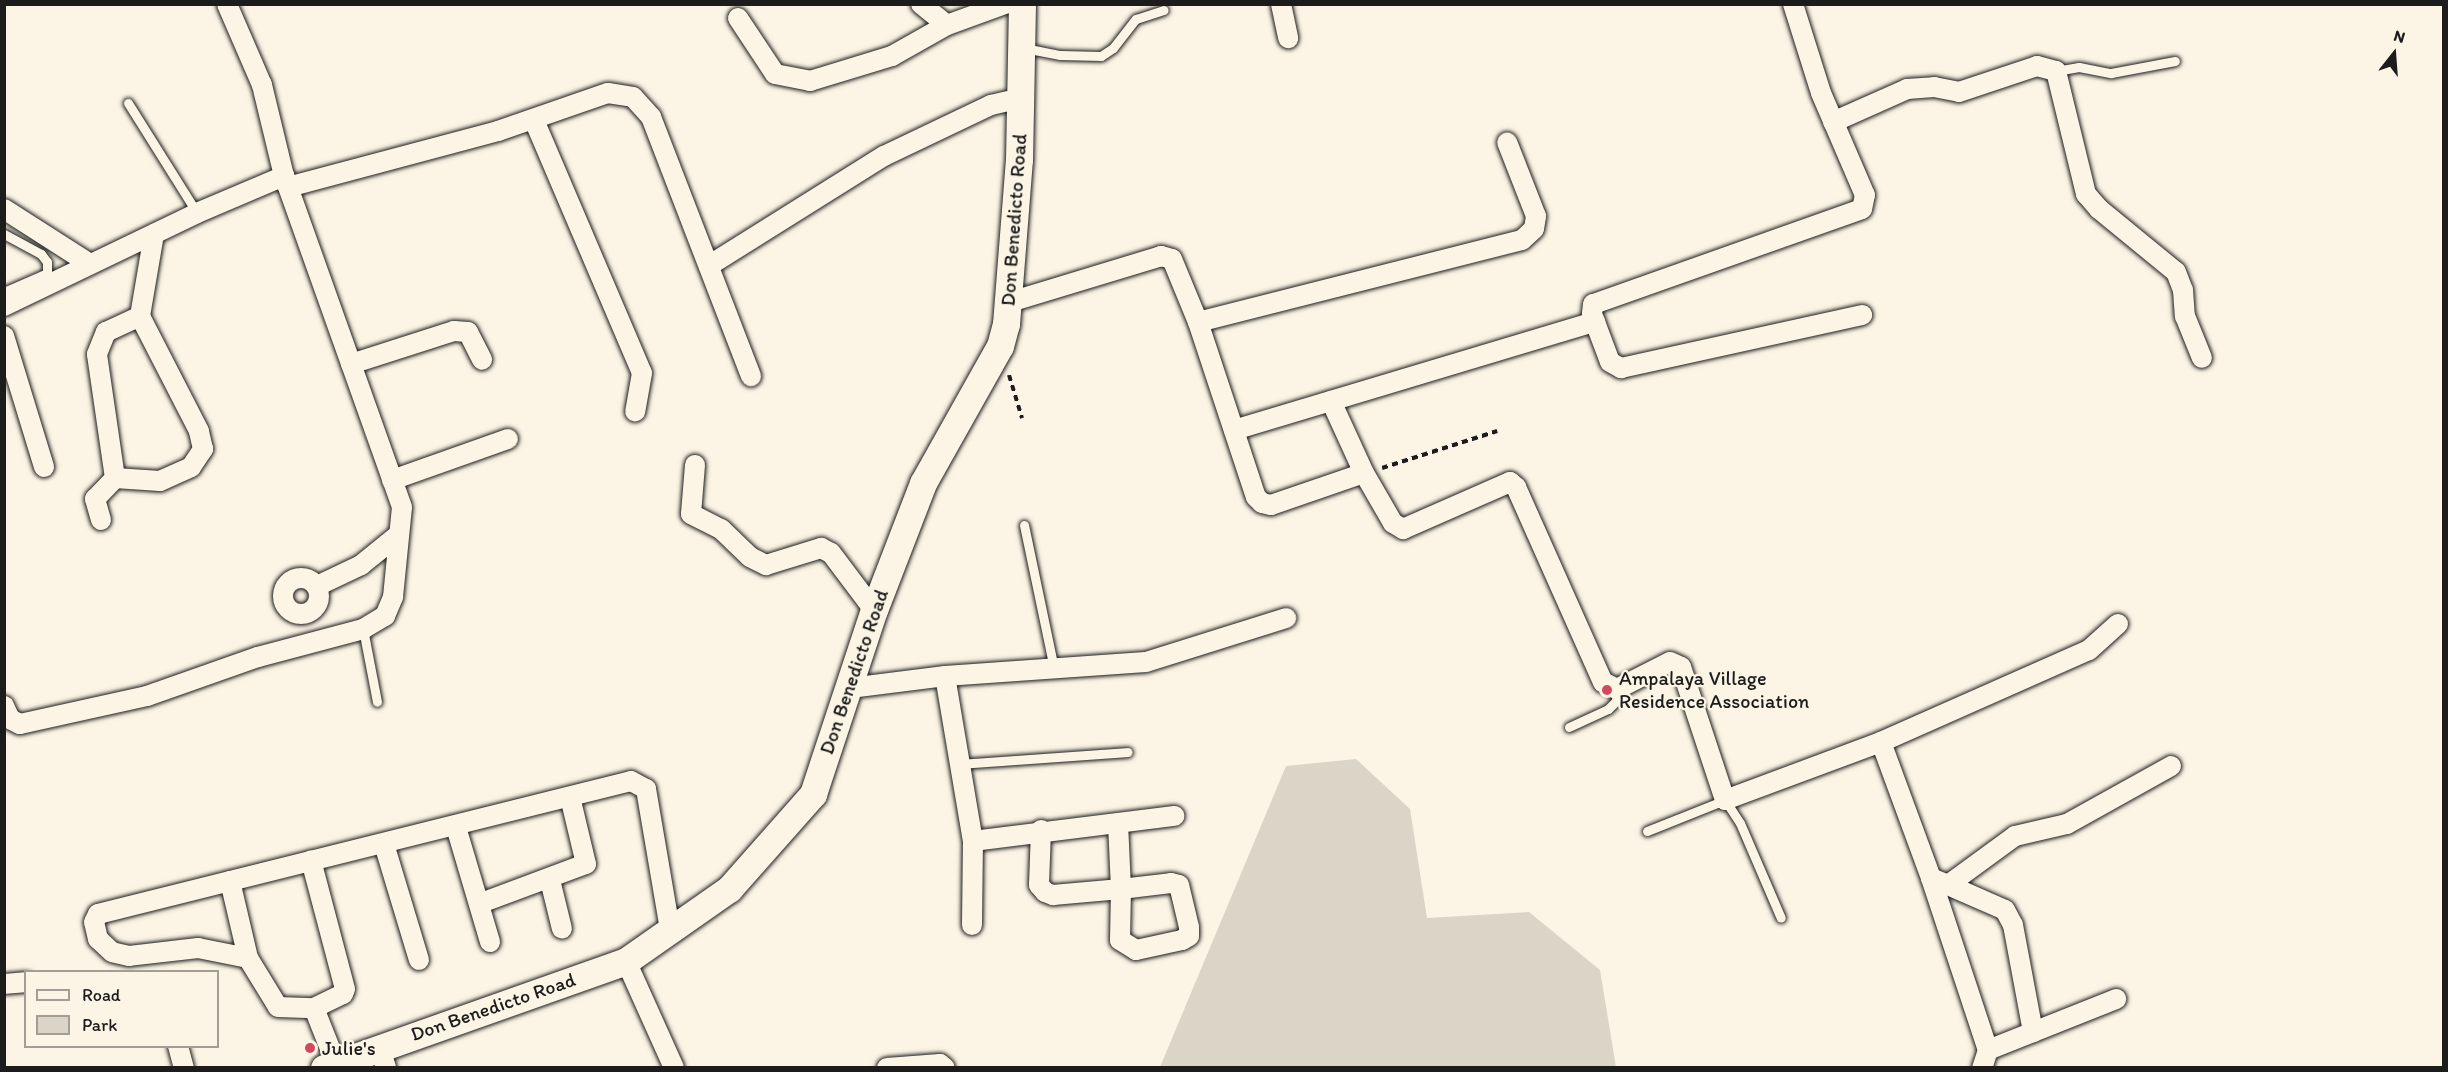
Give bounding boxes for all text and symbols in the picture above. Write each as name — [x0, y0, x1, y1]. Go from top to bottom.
north arrow — [2364, 24, 2424, 84]
text: N — [2391, 26, 2407, 47]
street label: Don Benedicto Road — [996, 133, 1032, 307]
street label: Don Benedicto Road — [814, 586, 894, 758]
place label: Ampalaya Village Residence Association — [1619, 666, 1809, 713]
marker: Ampalaya Village Residence Association — [1600, 683, 1614, 697]
street label: Don Benedicto Road — [407, 967, 579, 1047]
legend — [24, 970, 219, 1048]
text: Road — [82, 984, 121, 1006]
text: Park — [82, 1014, 117, 1036]
place label: Julie's — [322, 1036, 376, 1060]
marker: Julie's — [303, 1041, 317, 1055]

